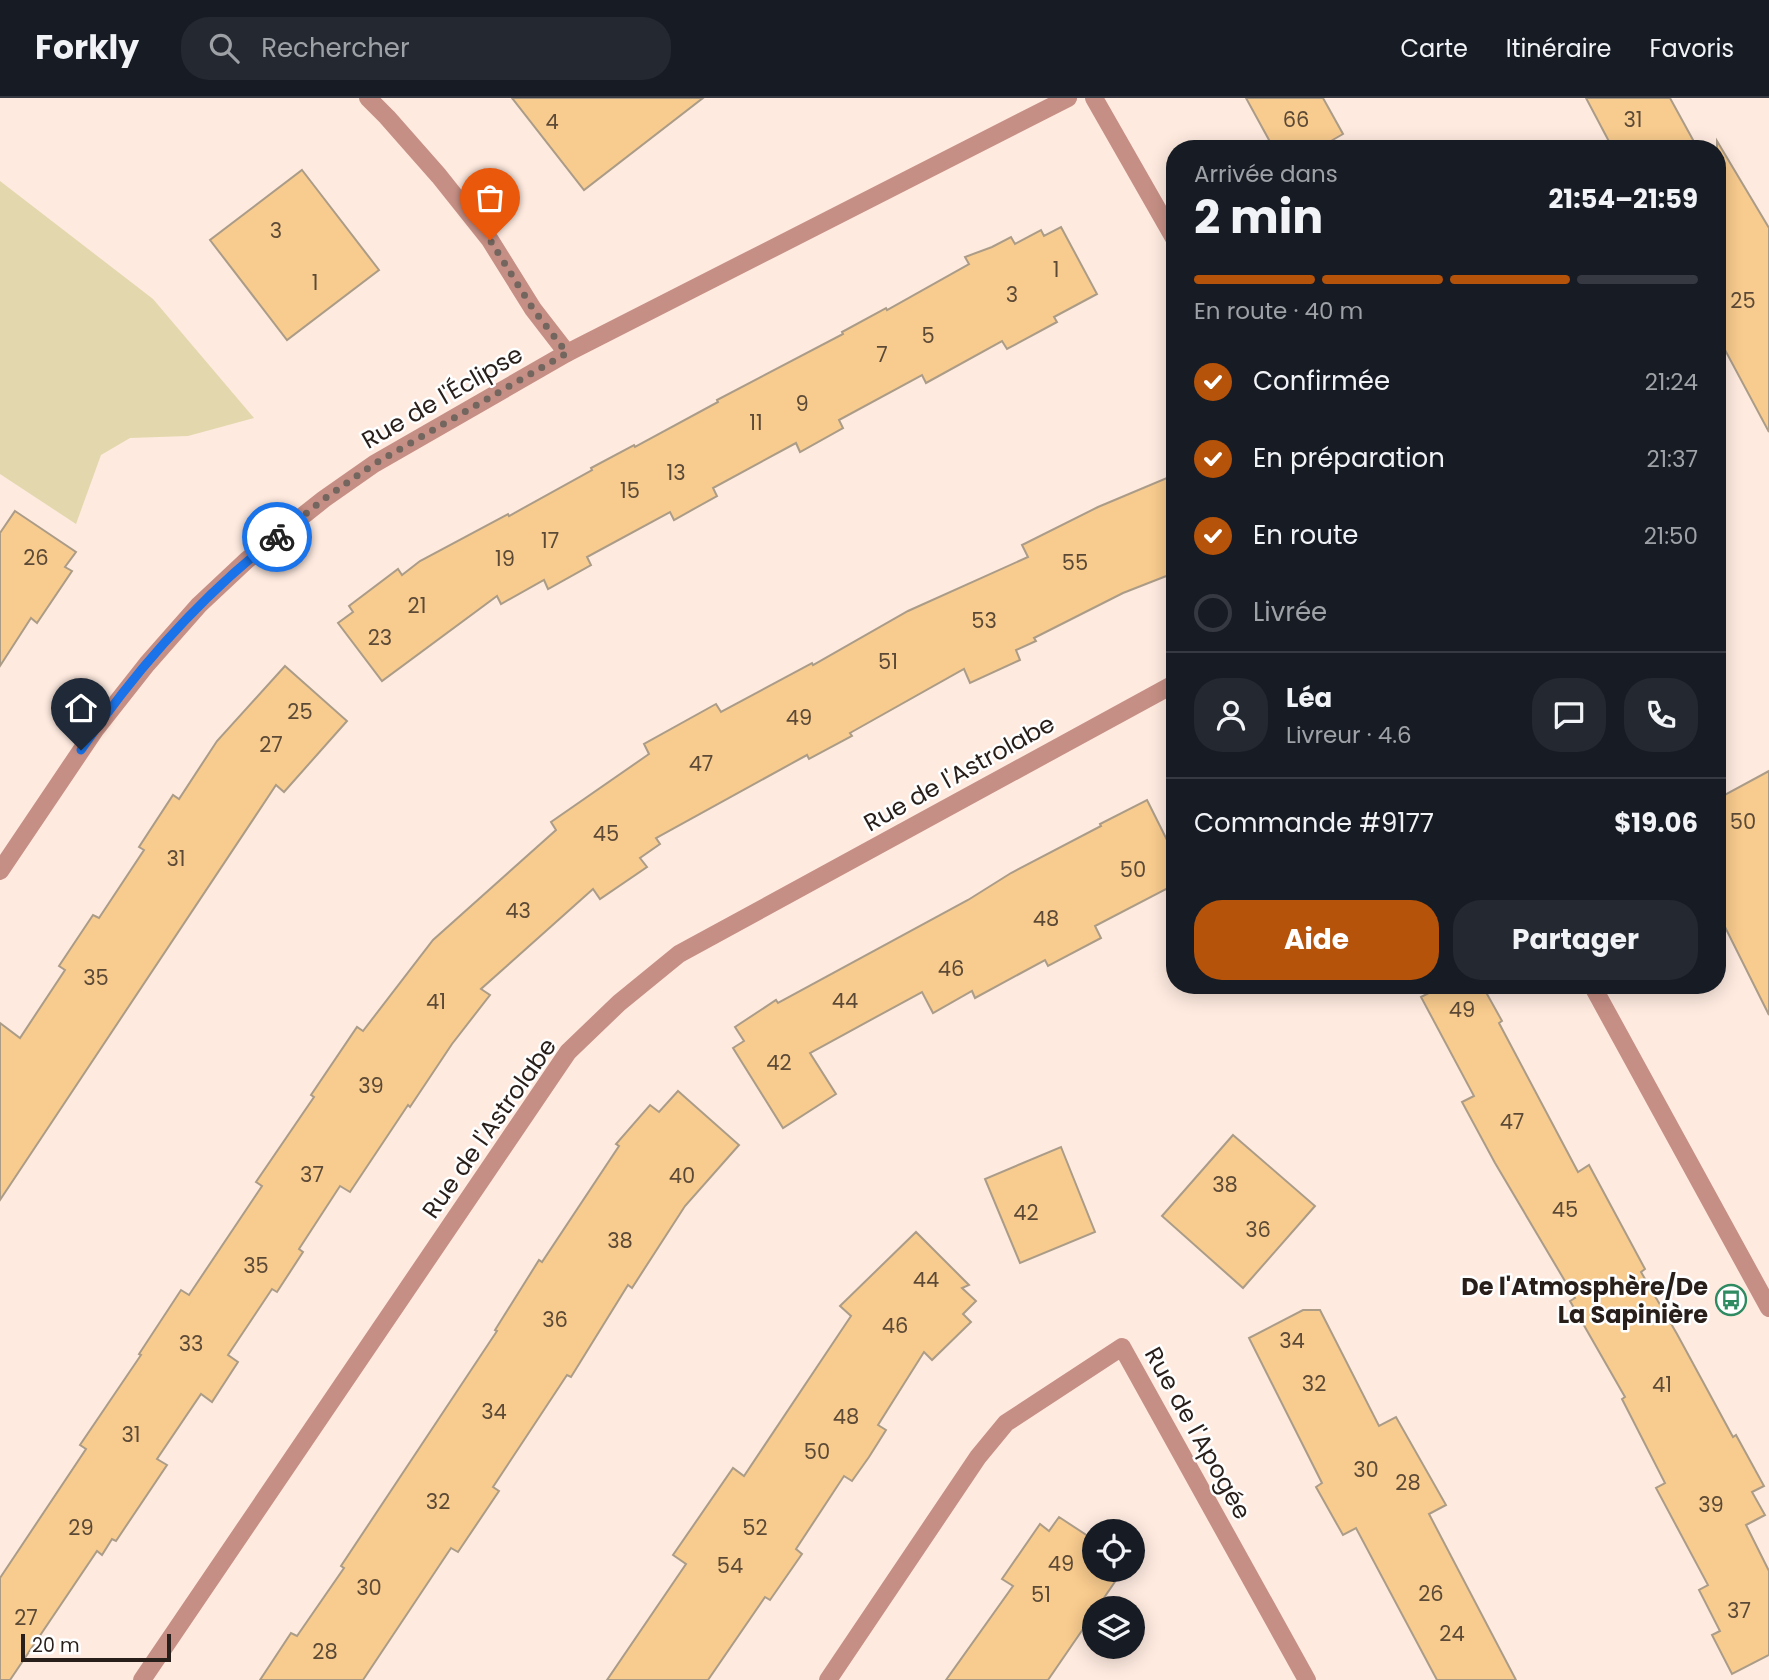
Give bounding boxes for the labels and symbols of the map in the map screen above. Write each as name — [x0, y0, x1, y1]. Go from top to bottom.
house number: 66 — [1283, 105, 1309, 134]
house number: 31 — [1623, 105, 1643, 134]
house number: 4 — [545, 107, 559, 136]
pin — [460, 168, 520, 240]
house number: 3 — [270, 216, 282, 245]
house number: 1 — [1053, 255, 1059, 284]
house number: 1 — [312, 268, 318, 297]
house number: 3 — [1006, 280, 1018, 309]
house number: 25 — [1730, 286, 1756, 315]
house number: 5 — [921, 321, 935, 350]
street label: Rue de l'Éclipse — [355, 338, 529, 456]
house number: 7 — [876, 340, 888, 369]
house number: 9 — [795, 389, 809, 418]
house number: 11 — [749, 408, 763, 437]
house number: 13 — [666, 458, 686, 487]
house number: 15 — [620, 476, 640, 505]
courier — [242, 502, 312, 572]
house number: 17 — [541, 526, 559, 555]
house number: 26 — [23, 543, 49, 572]
house number: 19 — [495, 544, 515, 573]
house number: 55 — [1062, 548, 1088, 577]
house number: 21 — [408, 591, 426, 620]
house number: 53 — [971, 606, 997, 635]
house number: 23 — [368, 623, 392, 652]
house number: 51 — [878, 647, 898, 676]
pin — [51, 678, 111, 750]
house number: 25 — [287, 697, 313, 726]
house number: 49 — [786, 703, 812, 732]
street label: Rue de l'Astrolabe — [858, 707, 1060, 839]
house number: 27 — [259, 730, 283, 759]
house number: 47 — [689, 749, 713, 778]
house number: 50 — [1730, 807, 1756, 836]
house number: 45 — [593, 819, 619, 848]
house number: 31 — [166, 844, 186, 873]
house number: 50 — [1120, 855, 1146, 884]
house number: 43 — [505, 896, 531, 925]
house number: 48 — [1033, 904, 1059, 933]
house number: 46 — [938, 954, 964, 983]
house number: 35 — [83, 963, 109, 992]
house number: 44 — [832, 986, 858, 1015]
house number: 41 — [426, 987, 446, 1016]
house number: 49 — [1449, 995, 1475, 1024]
street label: Rue de l'Astrolabe — [414, 1031, 564, 1225]
house number: 42 — [766, 1048, 792, 1077]
house number: 39 — [358, 1071, 384, 1100]
house number: 47 — [1500, 1107, 1524, 1136]
house number: 37 — [300, 1160, 324, 1189]
house number: 40 — [669, 1161, 695, 1190]
house number: 38 — [1212, 1170, 1238, 1199]
house number: 45 — [1552, 1195, 1578, 1224]
house number: 42 — [1013, 1198, 1039, 1227]
house number: 36 — [1245, 1215, 1271, 1244]
house number: 38 — [607, 1226, 633, 1255]
house number: 35 — [243, 1251, 269, 1280]
house number: 44 — [913, 1265, 939, 1294]
place label: De l'Atmosphère/De La Sapinière — [1461, 1270, 1708, 1331]
bus stop icon: De l'Atmosphère/De La Sapinière — [1714, 1283, 1748, 1317]
house number: 36 — [542, 1305, 568, 1334]
house number: 46 — [882, 1311, 908, 1340]
house number: 34 — [1279, 1326, 1305, 1355]
house number: 33 — [179, 1329, 203, 1358]
street label: Rue de l'Apogée — [1137, 1341, 1259, 1525]
house number: 32 — [1302, 1369, 1326, 1398]
house number: 41 — [1652, 1370, 1672, 1399]
house number: 34 — [481, 1397, 507, 1426]
house number: 48 — [833, 1402, 859, 1431]
house number: 31 — [121, 1420, 141, 1449]
house number: 50 — [804, 1437, 830, 1466]
house number: 30 — [1353, 1455, 1379, 1484]
house number: 28 — [1395, 1468, 1421, 1497]
house number: 32 — [426, 1487, 450, 1516]
house number: 39 — [1698, 1490, 1724, 1519]
house number: 29 — [68, 1513, 94, 1542]
house number: 52 — [742, 1513, 768, 1542]
house number: 49 — [1048, 1549, 1074, 1578]
house number: 54 — [717, 1551, 743, 1580]
house number: 30 — [356, 1573, 382, 1602]
house number: 26 — [1418, 1579, 1444, 1608]
house number: 51 — [1031, 1580, 1051, 1609]
house number: 37 — [1727, 1596, 1751, 1625]
house number: 27 — [14, 1603, 38, 1632]
house number: 24 — [1439, 1619, 1465, 1648]
scale bar — [21, 1631, 172, 1663]
house number: 28 — [312, 1637, 338, 1666]

